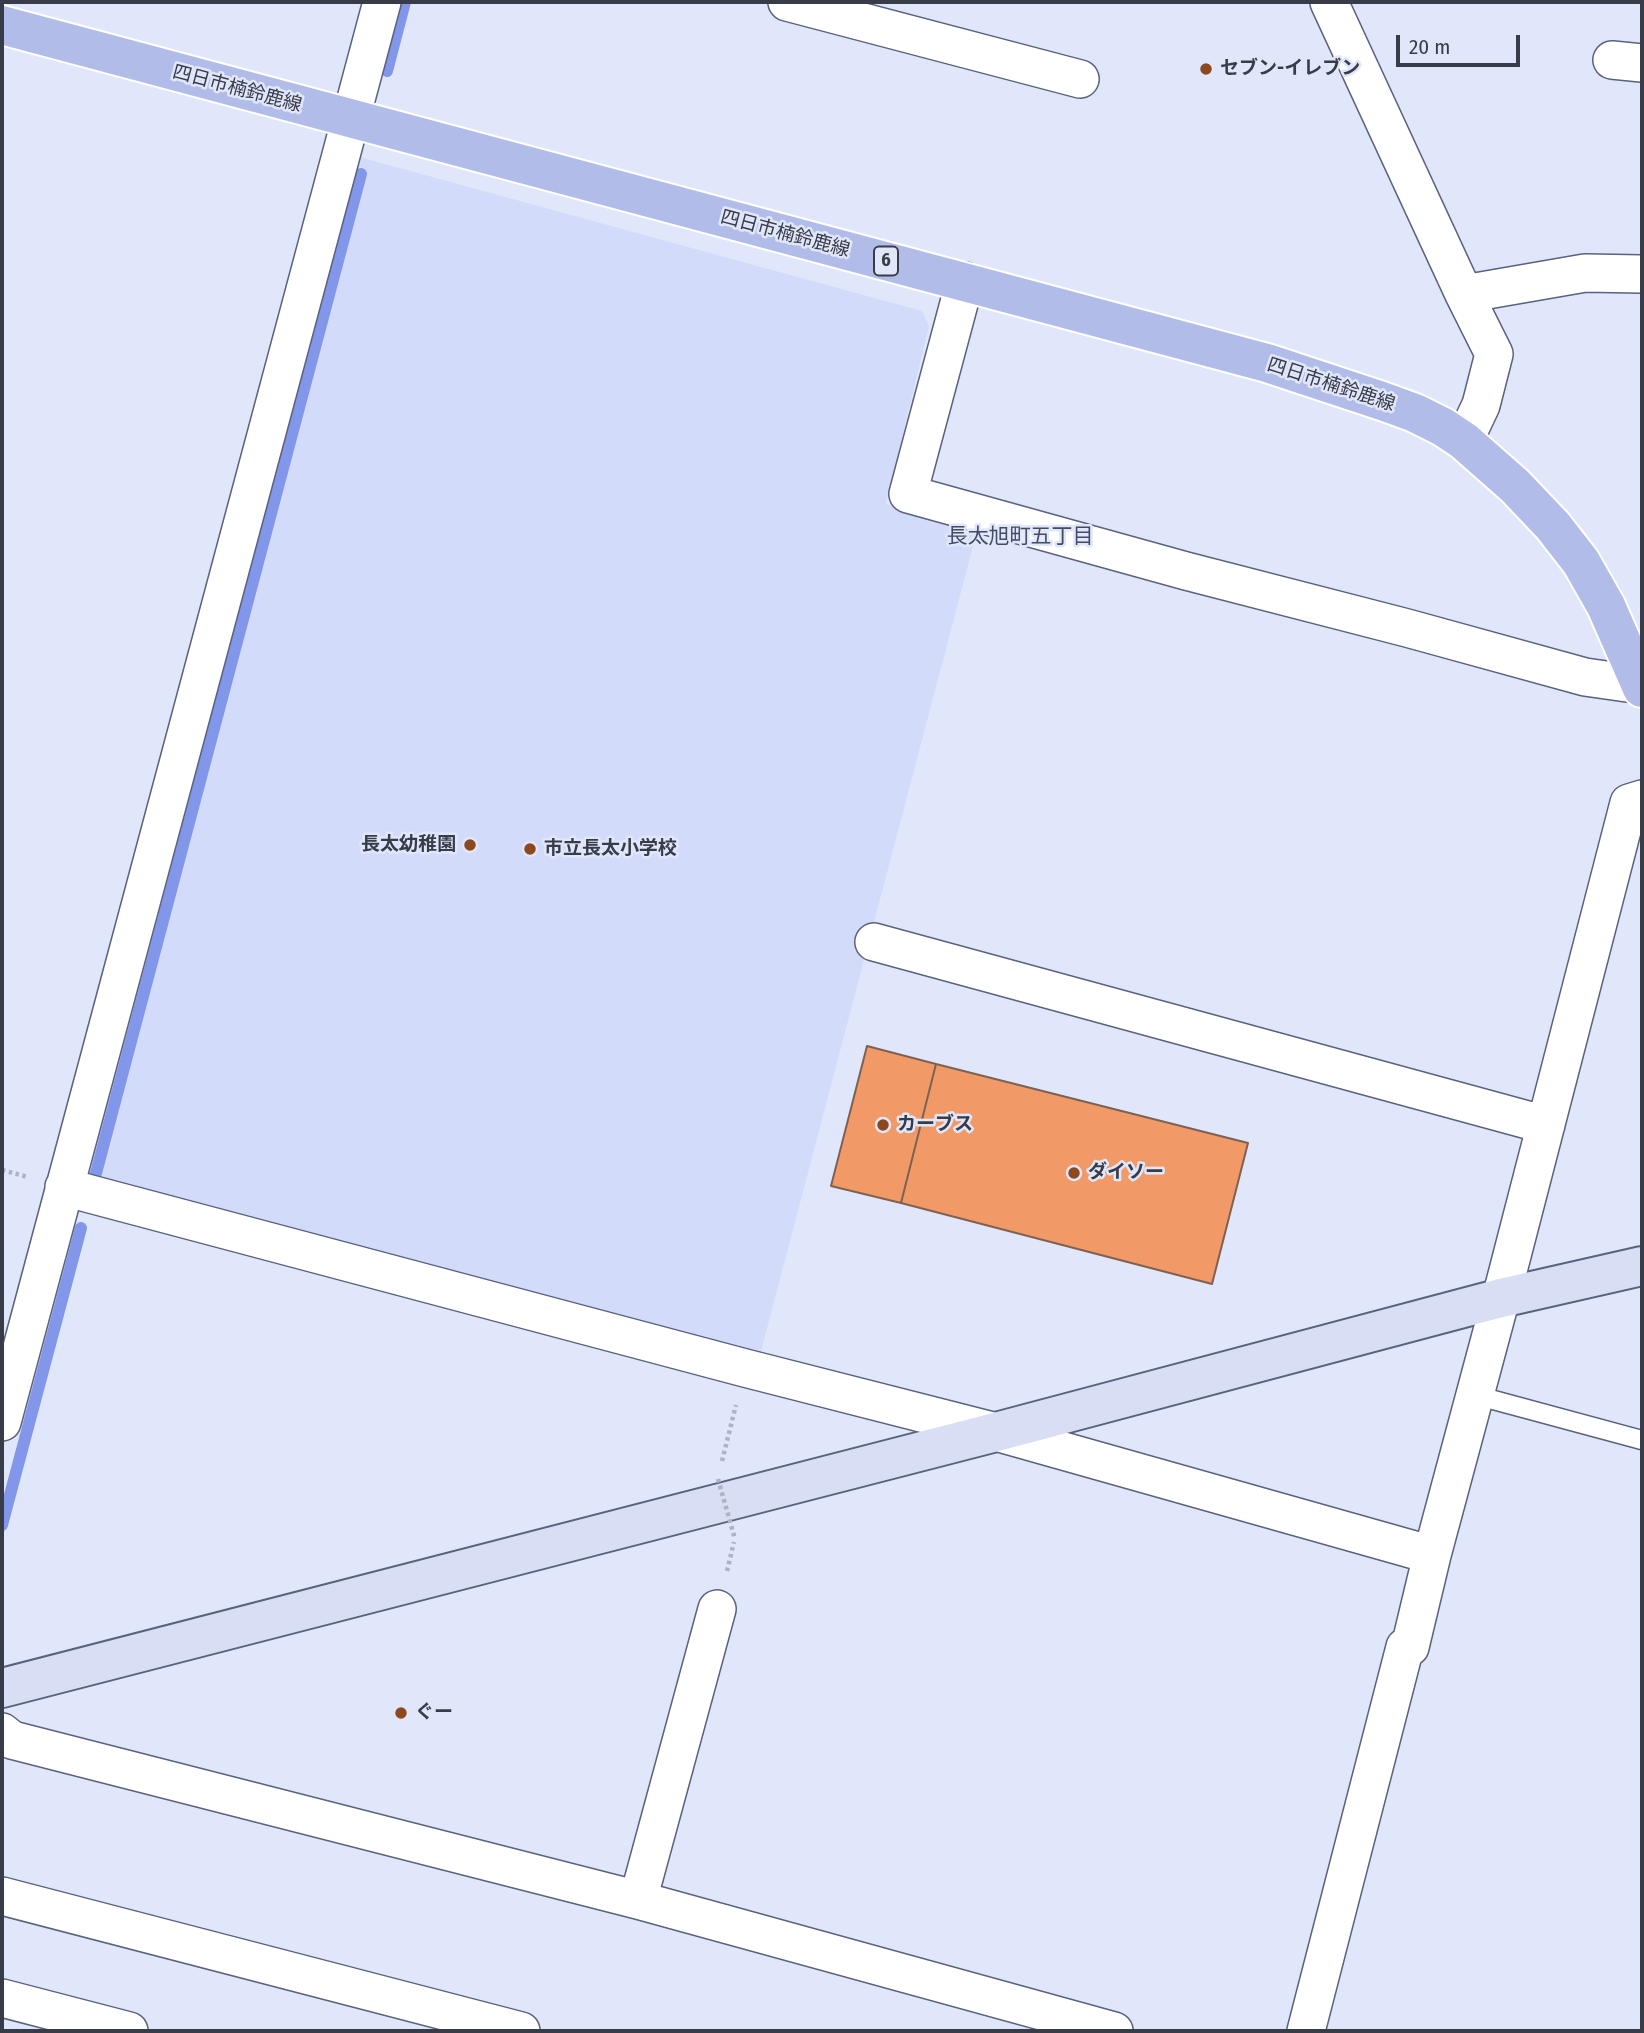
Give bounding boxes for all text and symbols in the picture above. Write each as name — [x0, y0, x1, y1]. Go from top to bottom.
scale bar — [1399, 21, 1523, 65]
text: 20 m — [1409, 34, 1450, 60]
place label: セブン-イレブン — [1220, 58, 1360, 80]
street label: 四日市楠鈴鹿線 — [170, 61, 304, 117]
marker: セブン-イレブン — [1198, 61, 1214, 77]
street label: 四日市楠鈴鹿線 — [718, 206, 852, 262]
road number: 6 — [874, 246, 898, 276]
street label: 四日市楠鈴鹿線 — [1264, 354, 1398, 416]
district label: 長太旭町五丁目 — [947, 524, 1093, 550]
place label: 長太幼稚園 — [361, 834, 456, 856]
marker: 長太幼稚園 — [462, 837, 478, 853]
place label: 市立長太小学校 — [544, 838, 677, 860]
marker: 市立長太小学校 — [522, 841, 538, 857]
place label: カーブス — [897, 1114, 973, 1136]
marker: カーブス — [875, 1117, 891, 1133]
place label: ダイソー — [1088, 1162, 1164, 1184]
marker: ダイソー — [1066, 1165, 1082, 1181]
place label: ぐー — [415, 1702, 453, 1724]
marker: ぐー — [393, 1705, 409, 1721]

